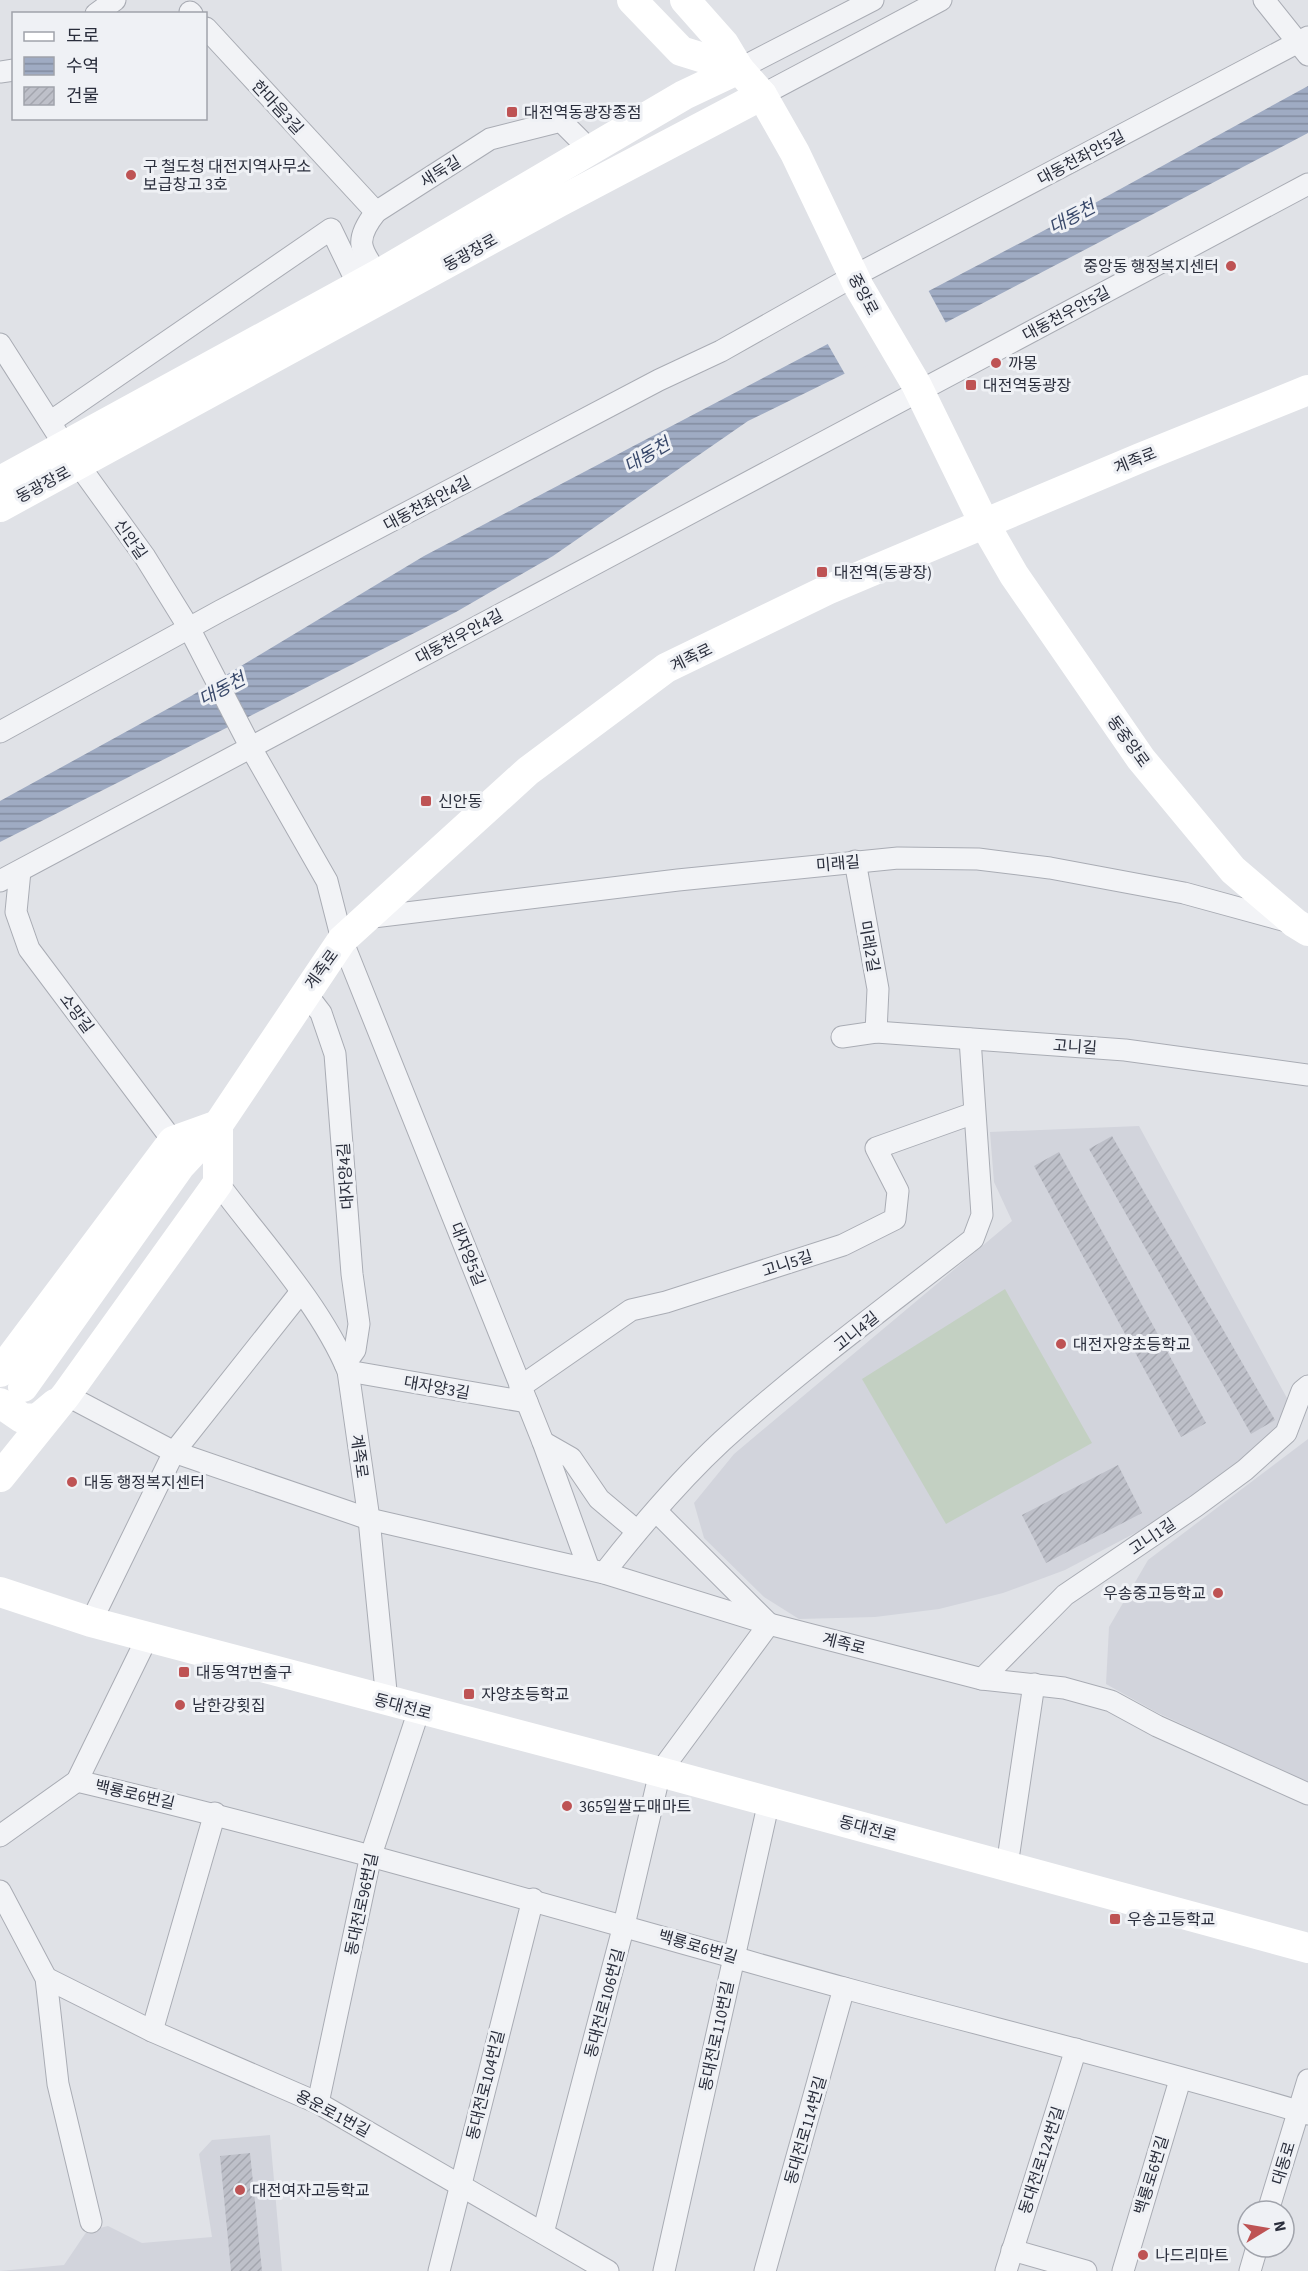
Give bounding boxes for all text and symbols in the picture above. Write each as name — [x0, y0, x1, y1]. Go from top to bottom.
legend — [12, 12, 207, 120]
text: 도로 — [66, 24, 99, 49]
text: 수역 — [66, 54, 99, 79]
street label: 한마음3길 — [246, 76, 308, 140]
text: 건물 — [66, 84, 99, 109]
place label: 대전역동광장종점 — [524, 102, 642, 124]
marker: 대전역동광장종점 — [505, 105, 519, 119]
street label: 대동천좌안5길 — [1034, 126, 1129, 190]
street label: 새둑길 — [416, 151, 465, 193]
place label: 구 철도청 대전지역사무소 보급창고 3호 — [143, 156, 311, 196]
marker: 구 철도청 대전지역사무소 보급창고 3호 — [124, 168, 138, 182]
water label: 대동천 — [1044, 194, 1102, 240]
street label: 동광장로 — [439, 229, 502, 277]
place label: 중앙동 행정복지센터 — [1083, 256, 1219, 278]
marker: 중앙동 행정복지센터 — [1224, 259, 1238, 273]
street label: 중앙로 — [843, 270, 883, 319]
street label: 대동천우안5길 — [1019, 282, 1114, 346]
place label: 까몽 — [1008, 353, 1037, 375]
marker: 까몽 — [989, 356, 1003, 370]
place label: 대전역동광장 — [983, 375, 1072, 397]
marker: 대전역동광장 — [964, 378, 978, 392]
water label: 대동천 — [620, 431, 677, 479]
street label: 계족로 — [1111, 442, 1160, 479]
street label: 동광장로 — [12, 461, 75, 508]
street label: 대동천좌안4길 — [380, 472, 475, 536]
street label: 신안길 — [109, 515, 152, 564]
place label: 대전역(동광장) — [834, 562, 932, 584]
marker: 대전역(동광장) — [815, 565, 829, 579]
street label: 대동천우안4길 — [412, 605, 507, 669]
street label: 계족로 — [667, 638, 716, 677]
water label: 대동천 — [194, 666, 252, 712]
street label: 동중앙로 — [1102, 711, 1155, 772]
place label: 신안동 — [438, 791, 482, 813]
marker: 신안동 — [419, 794, 433, 808]
street label: 미래길 — [815, 851, 861, 877]
street label: 미래2길 — [854, 919, 884, 974]
street label: 계족로 — [300, 945, 344, 994]
street label: 소망길 — [54, 989, 98, 1038]
street label: 고니길 — [1052, 1034, 1098, 1060]
street label: 대자양4길 — [333, 1142, 359, 1210]
street label: 대자양5길 — [444, 1219, 490, 1289]
street label: 고니5길 — [759, 1245, 815, 1282]
street label: 고니4길 — [829, 1307, 884, 1357]
place label: 대전자양초등학교 — [1073, 1334, 1191, 1356]
marker: 대전자양초등학교 — [1054, 1337, 1068, 1351]
street label: 대자양3길 — [402, 1371, 472, 1405]
street label: 계족로 — [345, 1433, 373, 1480]
place label: 대동 행정복지센터 — [84, 1472, 205, 1494]
marker: 대동 행정복지센터 — [65, 1475, 79, 1489]
street label: 고니1길 — [1125, 1513, 1180, 1561]
place label: 우송중고등학교 — [1103, 1583, 1206, 1605]
marker: 우송중고등학교 — [1211, 1586, 1225, 1600]
street label: 계족로 — [820, 1628, 868, 1660]
place label: 대동역7번출구 — [196, 1662, 292, 1684]
marker: 대동역7번출구 — [177, 1665, 191, 1679]
place label: 자양초등학교 — [481, 1684, 569, 1706]
marker: 자양초등학교 — [462, 1687, 476, 1701]
street label: 동대전로 — [371, 1689, 434, 1725]
place label: 남한강횟집 — [192, 1695, 266, 1717]
marker: 남한강횟집 — [173, 1698, 187, 1712]
street label: 백룡로6번길 — [93, 1775, 177, 1815]
place label: 365일쌀도매마트 — [579, 1796, 691, 1818]
marker: 365일쌀도매마트 — [560, 1799, 574, 1813]
street label: 동대전로 — [836, 1811, 899, 1847]
street label: 동대전로96번길 — [340, 1851, 384, 1957]
place label: 우송고등학교 — [1127, 1909, 1215, 1931]
marker: 우송고등학교 — [1108, 1912, 1122, 1926]
street label: 백룡로6번길 — [655, 1925, 740, 1969]
street label: 동대전로106번길 — [580, 1946, 630, 2060]
street label: 동대전로110번길 — [695, 1979, 739, 2093]
street label: 동대전로104번길 — [462, 2028, 510, 2142]
street label: 동대전로114번길 — [780, 2073, 832, 2187]
street label: 용운로1번길 — [291, 2085, 374, 2143]
street label: 동대전로124번길 — [1014, 2104, 1070, 2217]
street label: 백룡로6번길 — [1130, 2133, 1174, 2218]
street label: 대동로 — [1267, 2139, 1301, 2188]
place label: 대전여자고등학교 — [252, 2180, 370, 2202]
marker: 대전여자고등학교 — [233, 2183, 247, 2197]
north arrow — [1236, 2199, 1296, 2259]
text: N — [1268, 2219, 1292, 2234]
place label: 나드리마트 — [1155, 2245, 1229, 2267]
marker: 나드리마트 — [1136, 2248, 1150, 2262]

